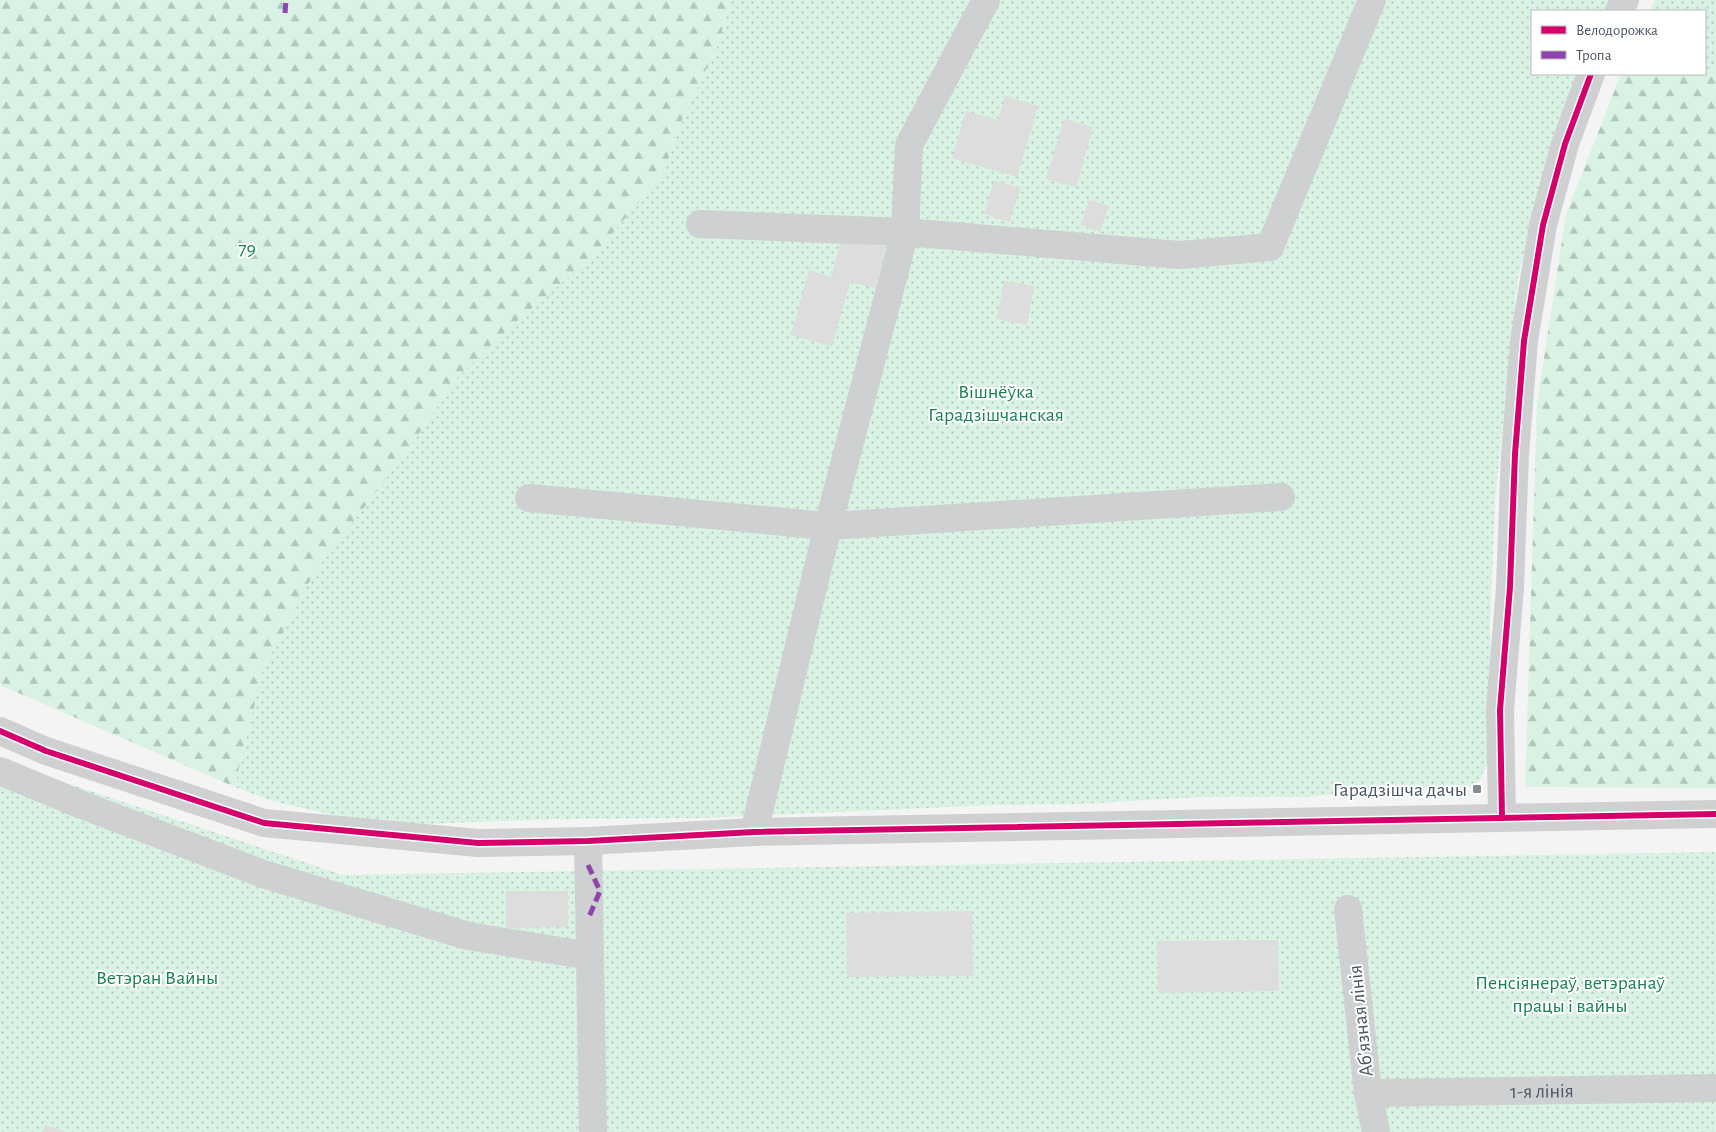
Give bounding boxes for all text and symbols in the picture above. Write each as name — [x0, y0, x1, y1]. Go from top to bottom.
legend — [1531, 10, 1706, 75]
text: Велодорожка — [1576, 23, 1658, 38]
text: Тропа — [1576, 48, 1612, 63]
park label: 79 — [238, 239, 256, 259]
park label: Вішнёўка Гарадзішчанская — [928, 382, 1064, 425]
place label: Гарадзішча дачы — [1333, 780, 1467, 800]
marker: Гарадзішча дачы — [1471, 783, 1483, 795]
street label: Абʼязная лінія — [1345, 964, 1377, 1078]
park label: Ветэран Вайны — [96, 968, 218, 988]
park label: Пенсіянераў, ветэранаў працы і вайны — [1475, 973, 1665, 1016]
street label: 1-я лінія — [1510, 1081, 1574, 1102]

